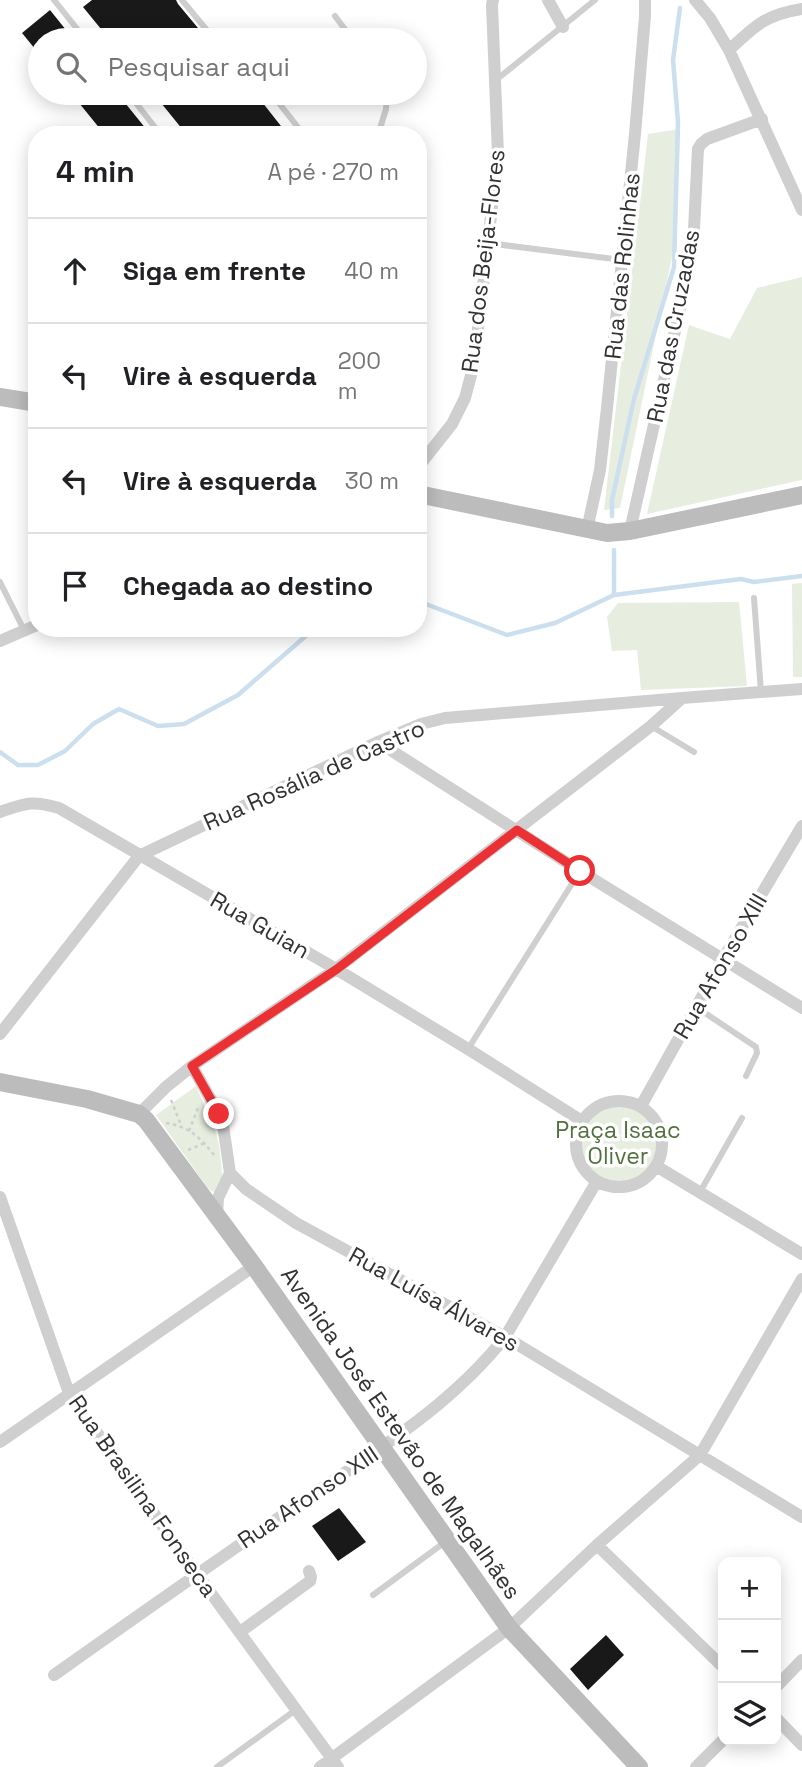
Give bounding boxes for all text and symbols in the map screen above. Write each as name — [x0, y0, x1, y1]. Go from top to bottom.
search box — [28, 28, 427, 105]
icon: search — [52, 48, 90, 86]
text: Pesquisar aqui — [108, 50, 290, 84]
street label: Rua dos Beija-Flores — [454, 148, 512, 374]
text: 4 min — [56, 152, 135, 191]
text: A pé · 270 m — [267, 157, 399, 187]
street label: Rua das Rolinhas — [597, 171, 647, 361]
street label: Rua das Cruzadas — [640, 227, 706, 425]
icon: ahead — [56, 252, 94, 290]
text: Siga em frente — [123, 254, 306, 288]
text: 40 m — [344, 256, 399, 286]
text: 200 m — [338, 346, 381, 406]
icon: left — [56, 357, 94, 395]
text: Vire à esquerda — [123, 359, 317, 393]
icon: left — [56, 462, 94, 500]
text: Vire à esquerda — [123, 464, 317, 498]
text: 30 m — [345, 466, 399, 496]
icon: arrive — [56, 567, 94, 605]
text: Chegada ao destino — [123, 569, 373, 603]
street label: Rua Rosália de Castro — [199, 713, 429, 837]
route start — [564, 855, 595, 886]
street label: Rua Guian — [205, 885, 315, 965]
street label: Rua Afonso XIII — [666, 888, 774, 1044]
route end — [203, 1098, 234, 1129]
park label: Praça Isaac Oliver — [555, 1115, 681, 1171]
street label: Rua Luísa Álvares — [344, 1240, 524, 1358]
street label: Avenida José Estevão de Magalhães — [274, 1261, 528, 1605]
street label: Rua Brasilina Fonseca — [62, 1389, 224, 1603]
street label: Rua Afonso XIII — [232, 1439, 384, 1555]
map controls — [718, 1557, 781, 1746]
button: + — [718, 1557, 781, 1620]
button: − — [718, 1620, 781, 1683]
button: layers — [718, 1683, 781, 1746]

